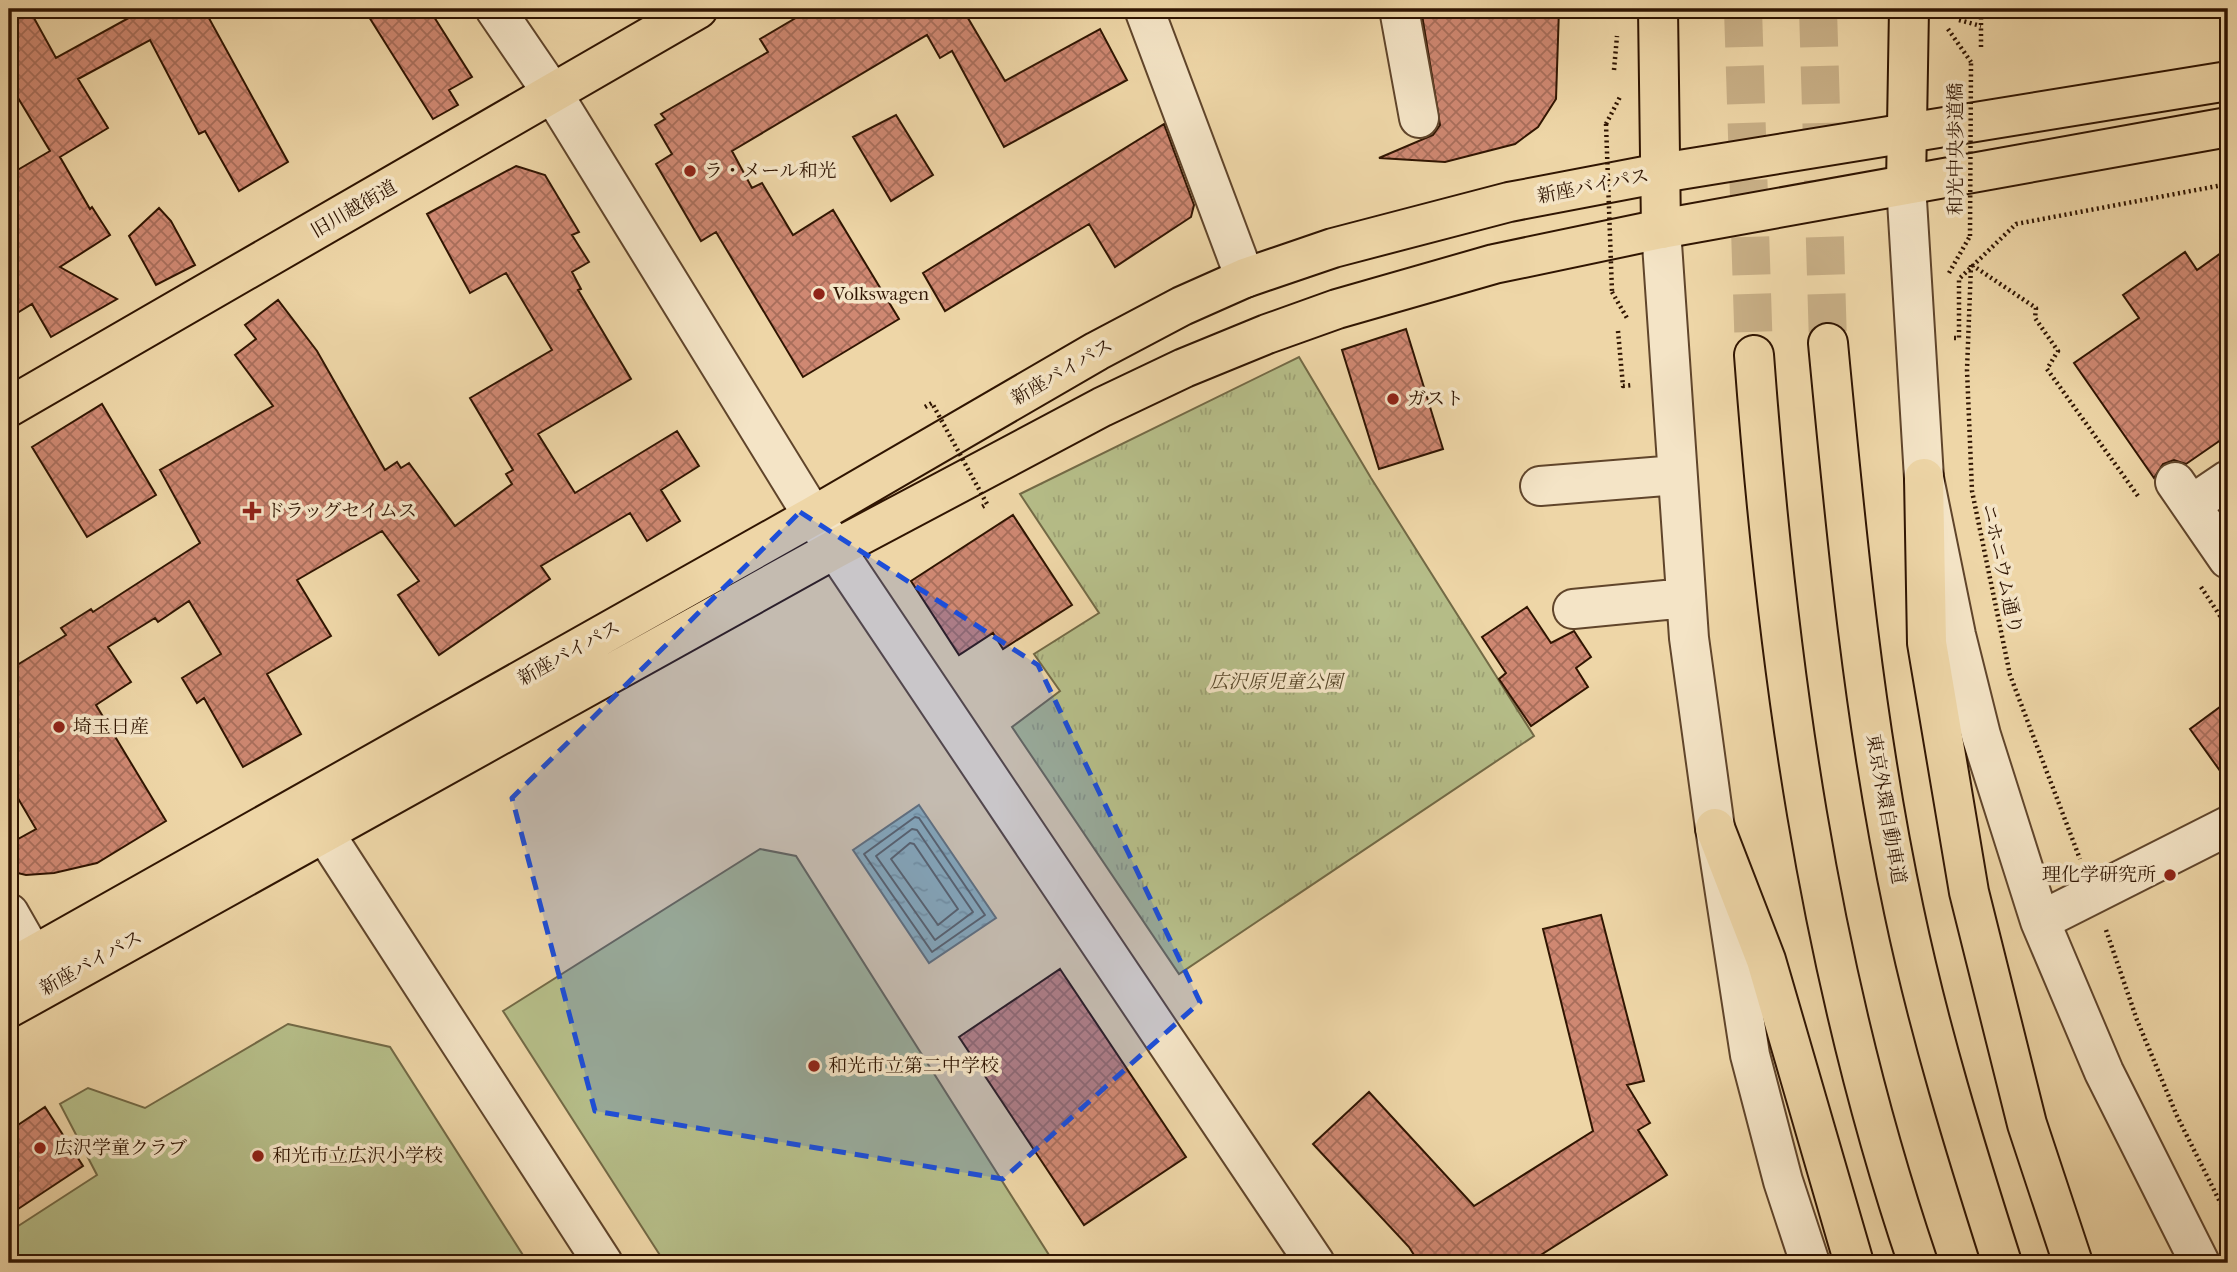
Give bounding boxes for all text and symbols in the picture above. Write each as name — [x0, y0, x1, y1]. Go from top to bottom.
street label: 和光中央歩道橋 — [1945, 82, 1967, 216]
place label: ラ・メール和光 — [704, 160, 837, 182]
marker: ラ・メール和光 — [682, 163, 698, 179]
street label: 新座バイパス — [1535, 164, 1651, 208]
street label: 旧川越街道 — [307, 176, 401, 242]
place label: Volkswagen — [832, 283, 929, 305]
marker: Volkswagen — [811, 286, 827, 302]
street label: 新座バイパス — [1007, 334, 1117, 410]
place label: ガスト — [1407, 388, 1464, 410]
marker: ガスト — [1385, 391, 1401, 407]
place label: ドラッグセイムス — [266, 500, 417, 522]
street label: ニホニウム通り — [1977, 502, 2027, 636]
marker: ドラッグセイムス — [244, 503, 260, 519]
street label: 新座バイパス — [514, 616, 624, 690]
park label: 広沢原児童公園 — [1209, 671, 1345, 693]
place label: 埼玉日産 — [73, 716, 149, 738]
marker: 埼玉日産 — [51, 719, 67, 735]
street label: 東京外環自動車道 — [1862, 732, 1910, 886]
place label: 理化学研究所 — [2042, 864, 2156, 886]
marker: 理化学研究所 — [2162, 867, 2178, 883]
street label: 新座バイパス — [36, 926, 146, 1000]
place label: 和光市立第二中学校 — [828, 1055, 999, 1077]
marker: 和光市立第二中学校 — [806, 1058, 822, 1074]
place label: 広沢学童クラブ — [54, 1137, 187, 1159]
marker: 広沢学童クラブ — [32, 1140, 48, 1156]
place label: 和光市立広沢小学校 — [272, 1145, 443, 1167]
marker: 和光市立広沢小学校 — [250, 1148, 266, 1164]

